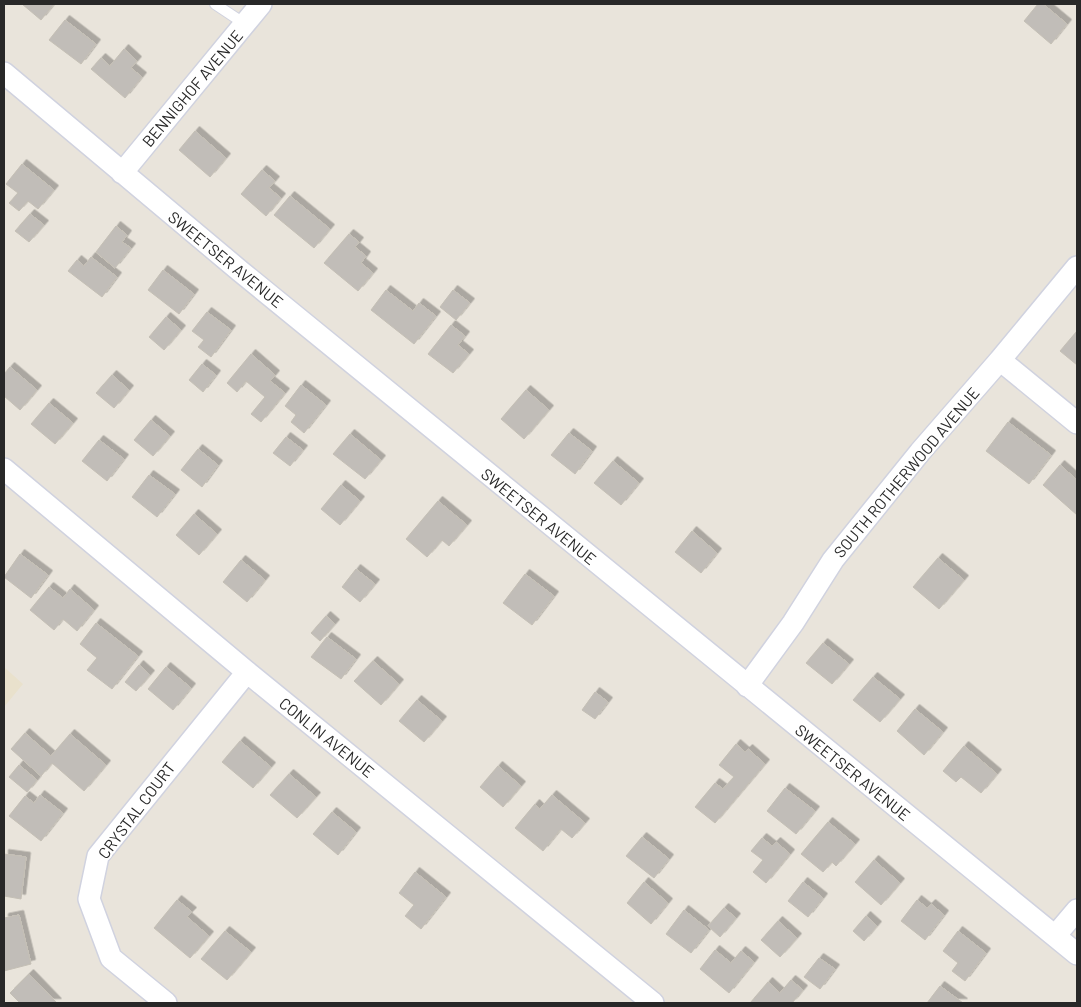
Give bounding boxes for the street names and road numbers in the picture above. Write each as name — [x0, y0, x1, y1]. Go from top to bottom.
street label: BENNIGHOF AVENUE — [138, 26, 246, 150]
street label: SWEETSER AVENUE — [165, 207, 287, 311]
street label: SOUTH ROTHERWOOD AVENUE — [829, 383, 983, 561]
street label: SWEETSER AVENUE — [478, 464, 600, 568]
street label: CONLIN AVENUE — [276, 693, 378, 781]
street label: SWEETSER AVENUE — [792, 720, 914, 824]
street label: CRYSTAL COURT — [93, 758, 179, 862]

